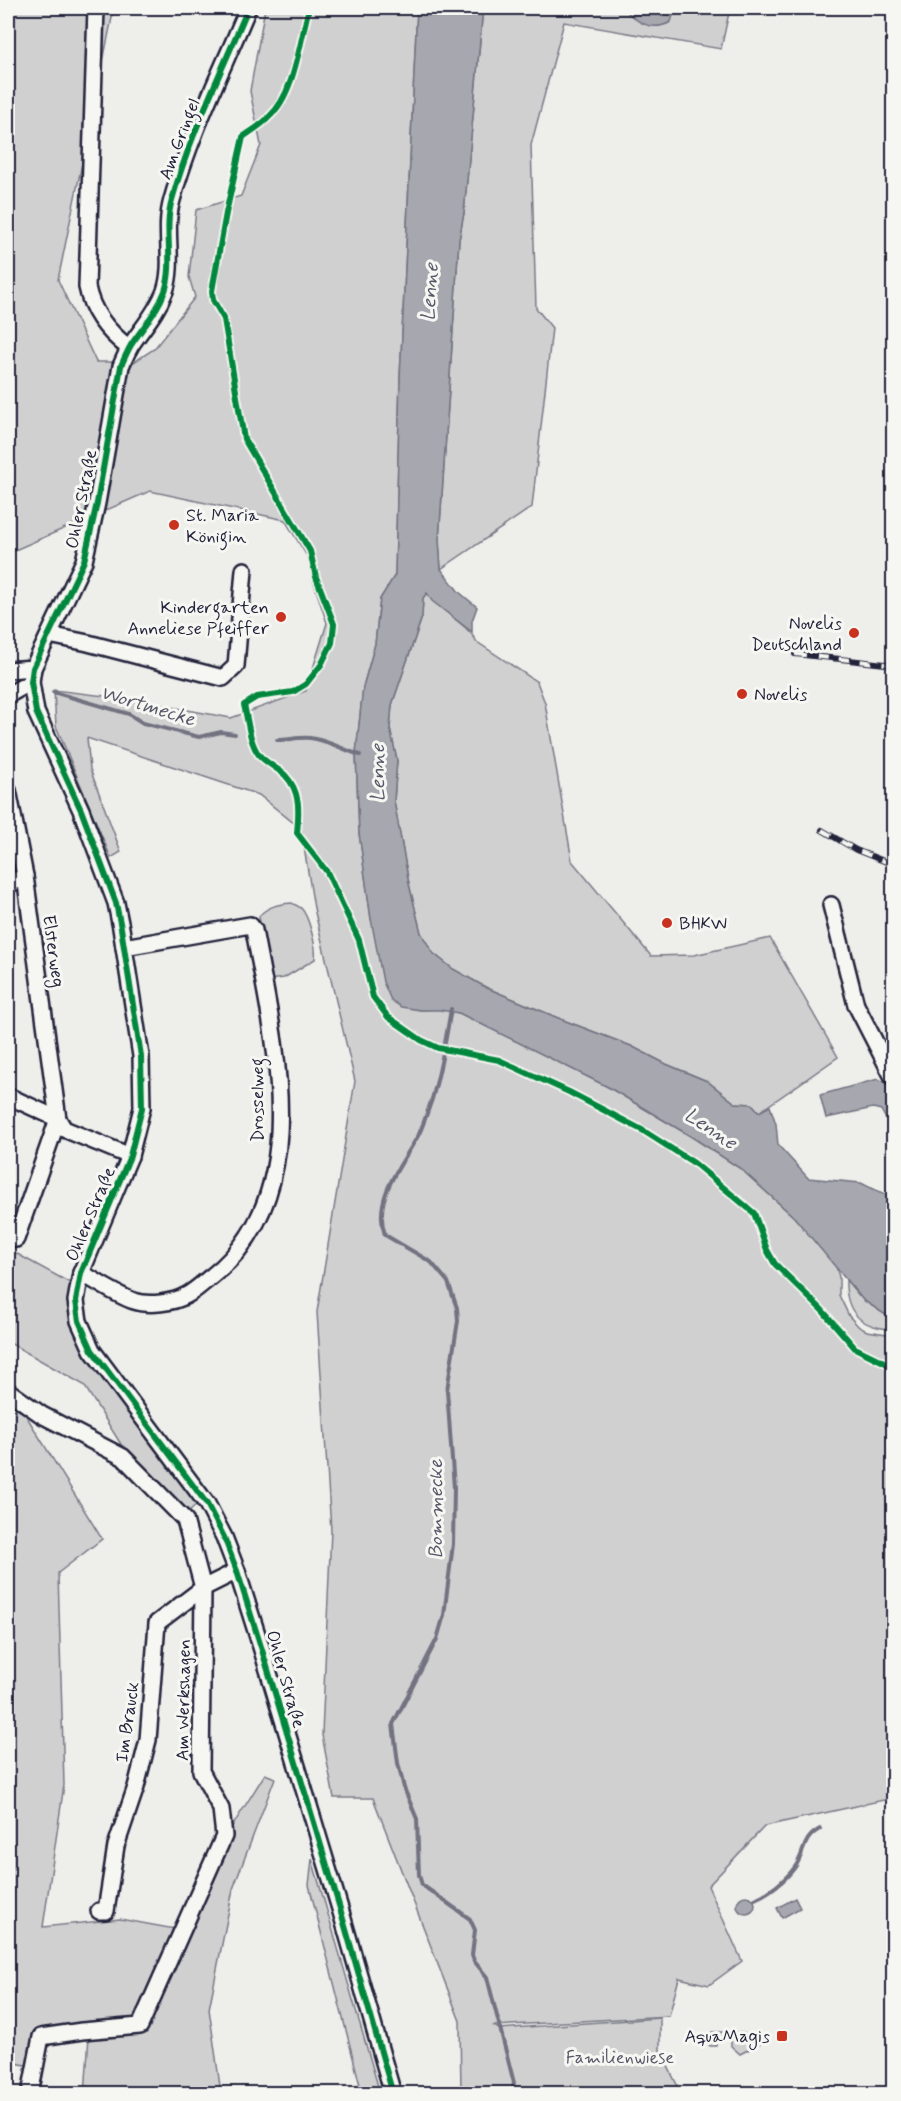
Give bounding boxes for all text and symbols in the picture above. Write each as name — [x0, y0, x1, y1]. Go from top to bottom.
street label: Am Gringel — [154, 96, 208, 184]
water label: Lenne — [415, 262, 446, 322]
street label: Ohler Straße — [61, 447, 103, 551]
place label: St. Maria Königin — [186, 504, 259, 551]
marker: St. Maria Königin — [167, 518, 181, 532]
place label: Kindergarten Anneliese Pfeiffer — [127, 596, 270, 641]
marker: Kindergarten Anneliese Pfeiffer — [274, 610, 288, 624]
place label: Novelis Deutschland — [751, 612, 842, 657]
marker: Novelis Deutschland — [847, 626, 861, 640]
water label: Wortmecke — [97, 679, 199, 734]
place label: Novelis — [754, 683, 807, 707]
marker: Novelis — [735, 687, 749, 701]
water label: Lenne — [365, 743, 392, 802]
place label: BHKW — [679, 912, 727, 936]
street label: Elsterweg — [35, 913, 70, 989]
marker: BHKW — [660, 916, 674, 930]
street label: Drosselweg — [246, 1058, 272, 1142]
water label: Lenne — [679, 1102, 742, 1157]
street label: Ohler Straße — [60, 1163, 122, 1265]
water label: Bommecke — [423, 1459, 450, 1559]
street label: Ohler Straße — [260, 1628, 310, 1731]
street label: Am Werkshagen — [171, 1639, 197, 1761]
street label: Im Brauck — [110, 1680, 146, 1764]
place label: AquaMagis — [684, 2025, 770, 2050]
marker: AquaMagis — [775, 2029, 789, 2043]
park label: Familienwiese — [566, 2046, 674, 2070]

